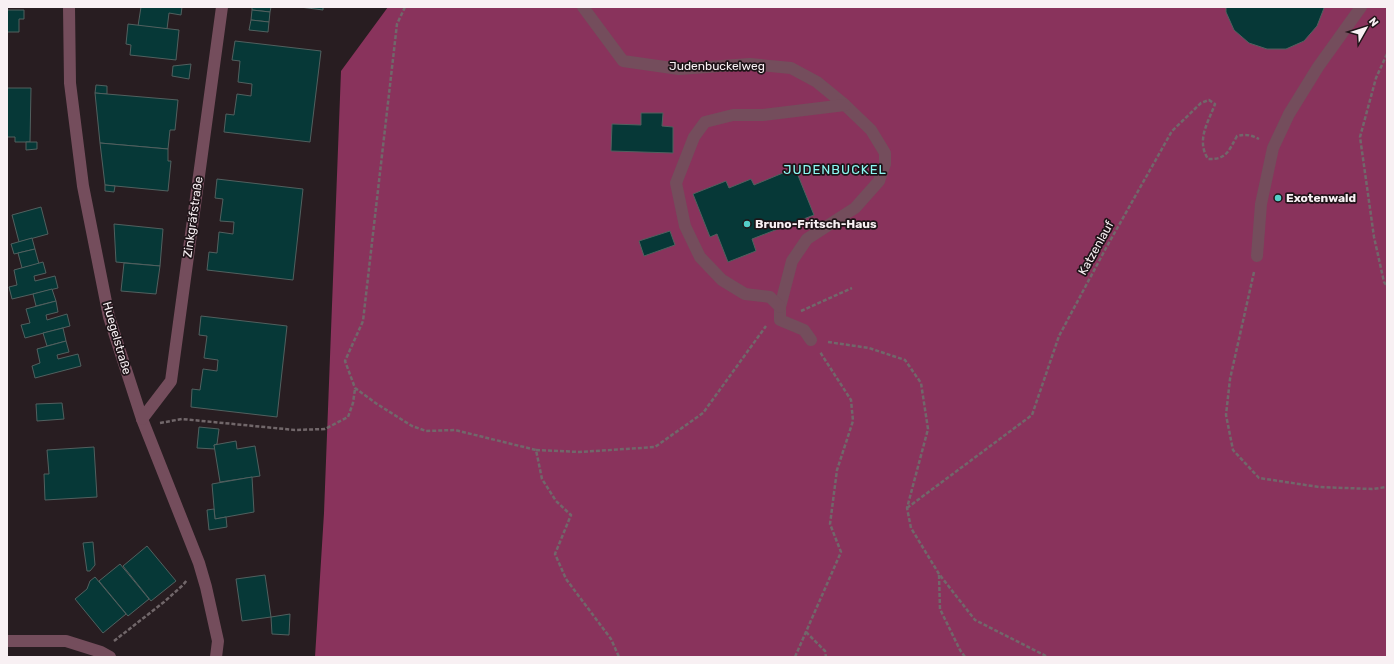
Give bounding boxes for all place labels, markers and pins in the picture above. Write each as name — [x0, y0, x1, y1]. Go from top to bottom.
place label: Exotenwald — [1286, 191, 1356, 205]
marker: Exotenwald — [1273, 193, 1283, 203]
place label: Bruno-Fritsch-Haus — [755, 217, 877, 231]
marker: Bruno-Fritsch-Haus — [742, 219, 752, 229]

